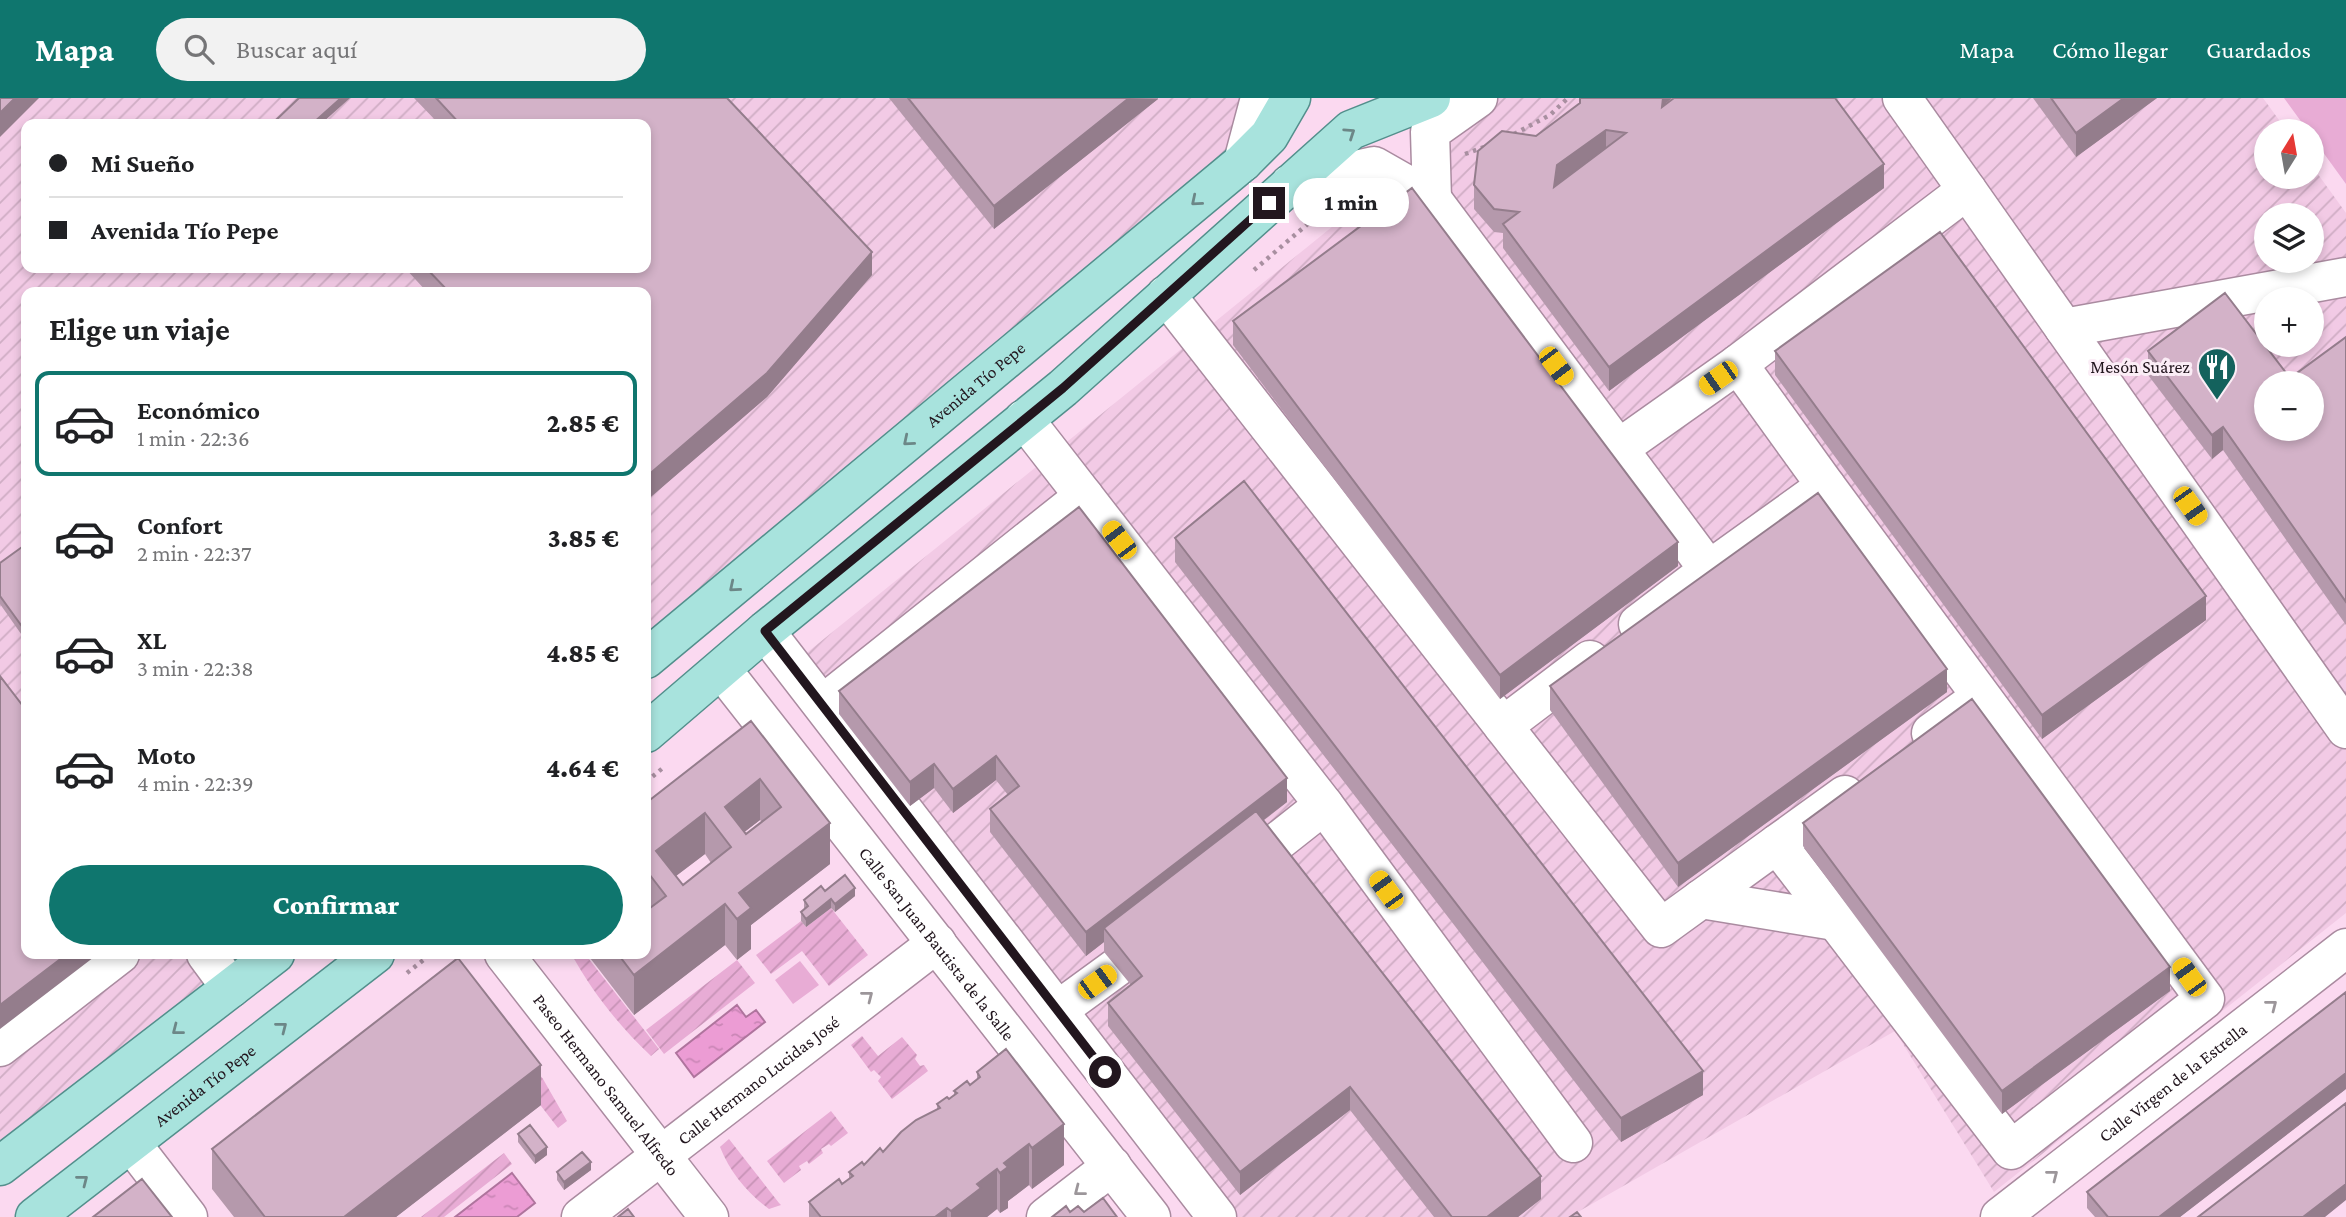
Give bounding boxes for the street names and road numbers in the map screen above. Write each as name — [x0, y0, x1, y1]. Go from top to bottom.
street label: Avenida Tío Pepe — [922, 338, 1029, 431]
street label: Calle San Juan Bautista de la Salle — [855, 843, 1019, 1045]
street label: Paseo Hermano Samuel Alfredo — [529, 990, 683, 1180]
street label: Calle Hermano Lucidas José — [674, 1012, 843, 1149]
street label: Calle Virgen de la Estrella — [2095, 1019, 2251, 1146]
street label: Avenida Tío Pepe — [151, 1040, 260, 1131]

